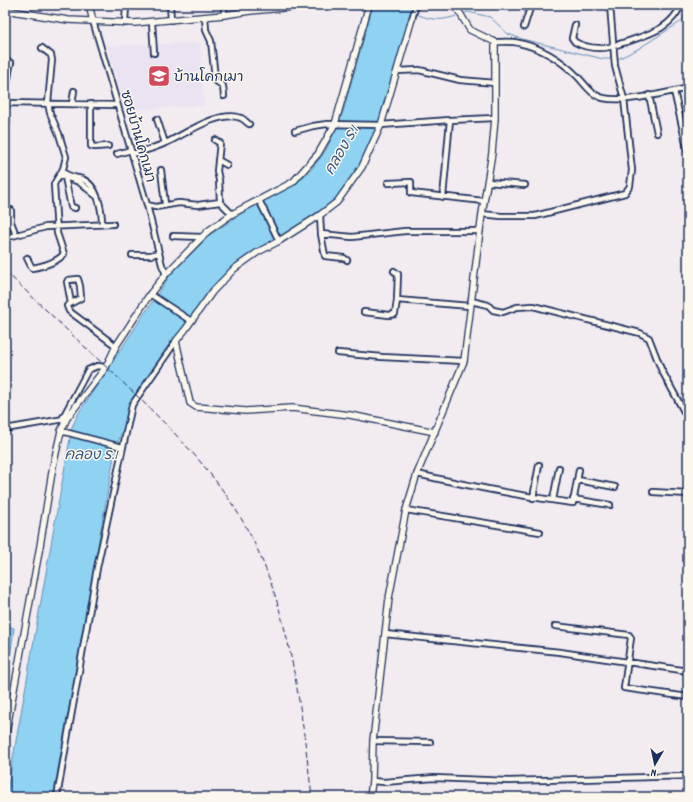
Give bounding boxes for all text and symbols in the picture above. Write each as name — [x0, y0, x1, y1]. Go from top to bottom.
school or university icon: บ้านโคกเมา — [146, 63, 172, 89]
place label: บ้านโคกเมา — [174, 67, 243, 88]
street label: ซอยบ้านโคกเมา — [114, 88, 161, 185]
water label: คลอง ร.1 — [320, 121, 366, 180]
water label: คลอง ร.1 — [64, 445, 119, 467]
north arrow — [635, 744, 675, 784]
text: N — [649, 763, 658, 780]

